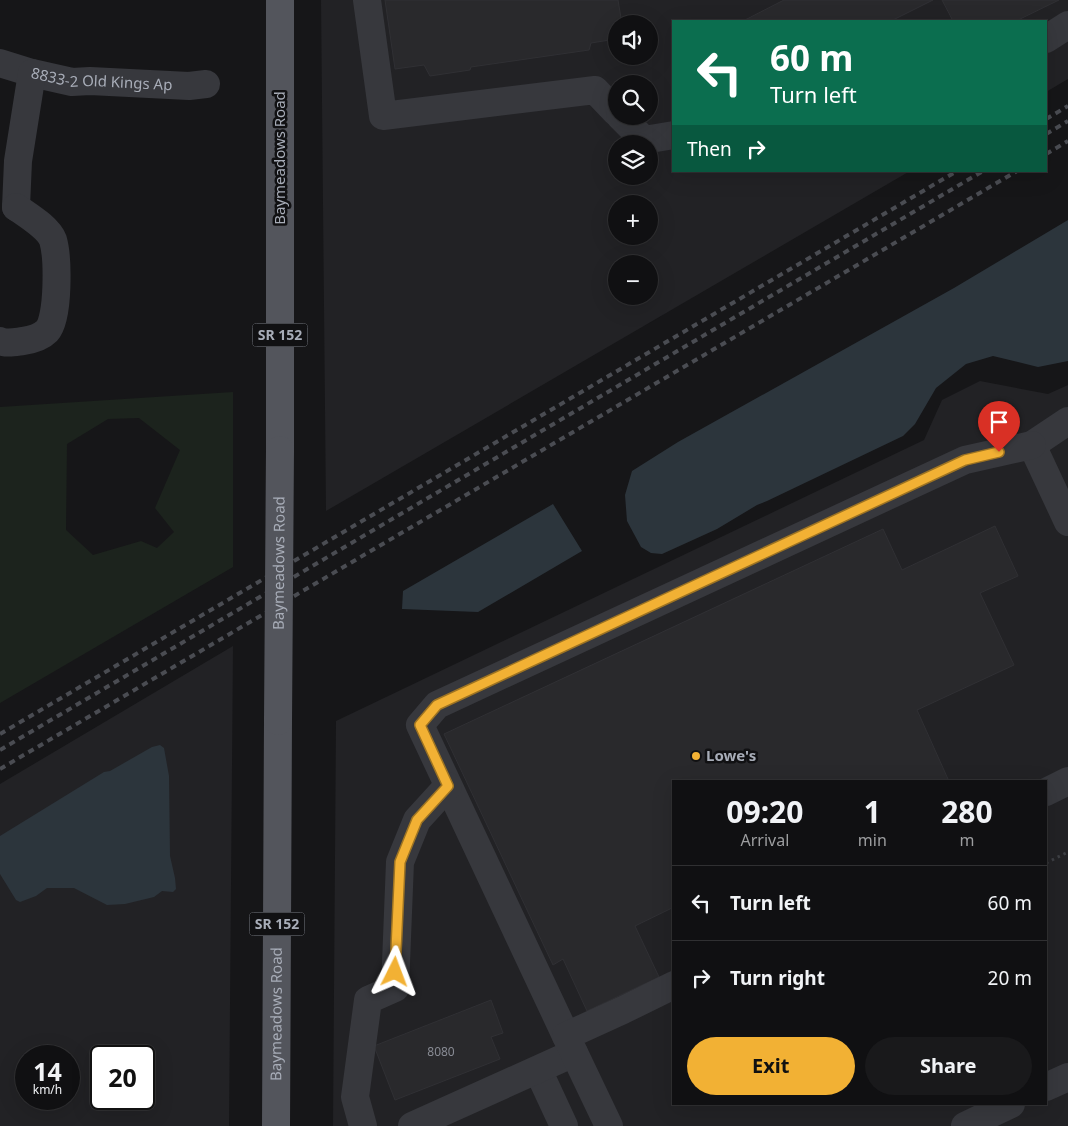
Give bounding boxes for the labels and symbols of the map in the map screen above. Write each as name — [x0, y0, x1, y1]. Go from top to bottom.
street label: 8833-2 Old Kings Ap — [29, 62, 173, 94]
street label: Baymeadows Road — [269, 91, 289, 225]
road number: SR 152 — [252, 324, 308, 346]
pin — [978, 401, 1020, 452]
street label: Baymeadows Road — [268, 496, 289, 630]
place label: Lowe's — [706, 745, 756, 765]
marker: Lowe's — [690, 750, 702, 762]
road number: SR 152 — [250, 912, 304, 936]
position arrow — [368, 945, 420, 997]
street label: Baymeadows Road — [265, 947, 286, 1081]
house number: 8080 — [427, 1043, 455, 1060]
speed limit sign: 20 — [90, 1045, 155, 1110]

